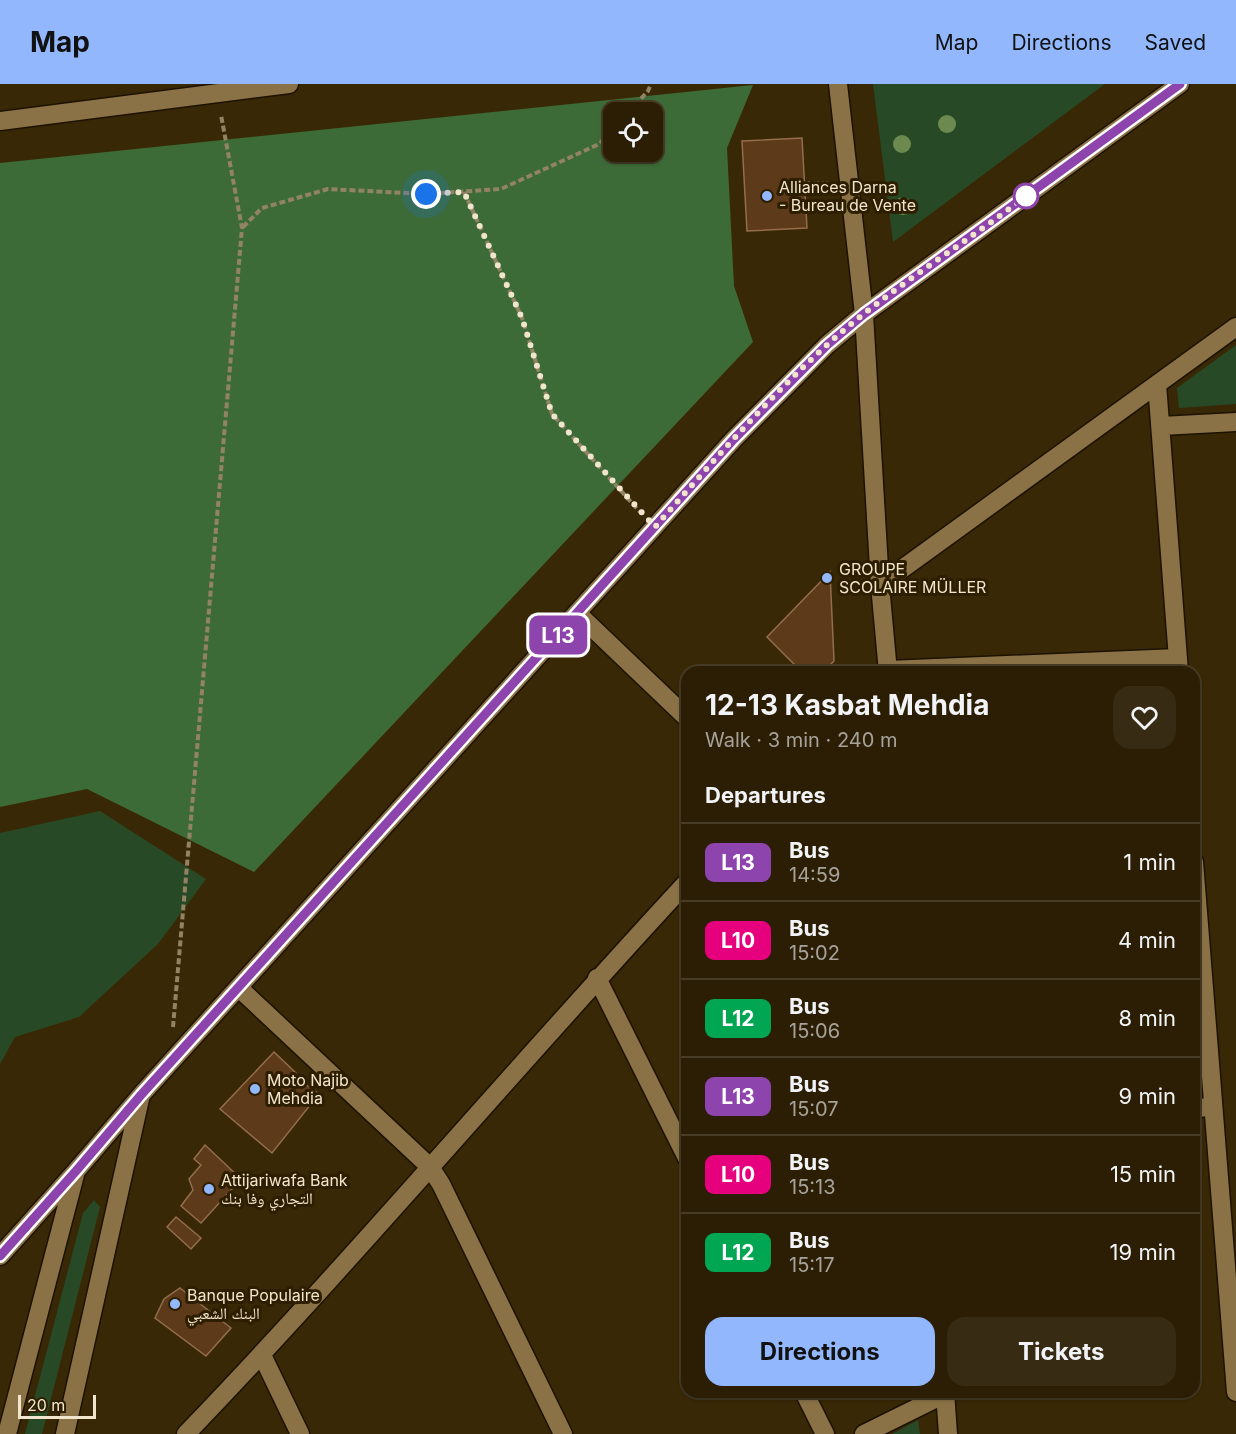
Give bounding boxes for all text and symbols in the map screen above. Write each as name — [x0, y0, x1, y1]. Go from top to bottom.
text: Map — [30, 25, 90, 59]
text: Map — [935, 30, 978, 55]
text: Directions — [1011, 30, 1112, 55]
text: Saved — [1145, 30, 1206, 55]
map controls — [603, 102, 663, 162]
button: locate — [603, 102, 663, 162]
place label: Alliances Darna - Bureau de Vente — [779, 177, 916, 215]
your location — [411, 179, 441, 209]
unlabelled marker — [1013, 183, 1039, 209]
marker: Alliances Darna - Bureau de Vente — [760, 189, 774, 203]
place label: GROUPE SCOLAIRE MÜLLER — [839, 559, 986, 597]
marker: GROUPE SCOLAIRE MÜLLER — [820, 571, 834, 585]
line badge: L13 — [524, 616, 592, 654]
text: L13 — [541, 623, 575, 648]
button: heart — [1113, 686, 1176, 749]
text: 12-13 Kasbat Mehdia — [705, 688, 989, 722]
text: Walk · 3 min · 240 m — [705, 728, 898, 752]
text: Departures — [705, 782, 826, 808]
text: Bus — [789, 837, 830, 863]
text: 1 min — [1123, 849, 1176, 875]
text: L13 — [721, 850, 755, 875]
text: 14:59 — [789, 863, 840, 887]
text: Bus — [789, 915, 830, 941]
text: 4 min — [1118, 927, 1176, 953]
text: L10 — [721, 928, 755, 953]
text: 15:02 — [789, 941, 840, 965]
text: Bus — [789, 993, 830, 1019]
text: 8 min — [1119, 1005, 1176, 1031]
text: L12 — [721, 1006, 755, 1031]
text: 15:06 — [789, 1019, 840, 1043]
place label: Moto Najib Mehdia — [267, 1070, 349, 1108]
text: Bus — [789, 1071, 830, 1097]
marker: Moto Najib Mehdia — [248, 1082, 262, 1096]
text: 9 min — [1119, 1083, 1176, 1109]
text: L13 — [721, 1084, 755, 1109]
text: 15:07 — [789, 1097, 839, 1121]
text: Bus — [789, 1149, 830, 1175]
text: 15 min — [1110, 1161, 1176, 1187]
text: L10 — [721, 1162, 755, 1187]
place label: Attijariwafa Bank التجاري وفا بنك — [221, 1170, 348, 1211]
text: 15:13 — [789, 1175, 836, 1199]
marker: Attijariwafa Bank التجاري وفا بنك — [202, 1182, 216, 1196]
text: Bus — [789, 1227, 830, 1253]
text: 19 min — [1110, 1239, 1176, 1265]
text: L12 — [721, 1240, 755, 1265]
text: 15:17 — [789, 1253, 835, 1277]
place label: Banque Populaire البنك الشعبي — [187, 1285, 320, 1326]
marker: Banque Populaire البنك الشعبي — [168, 1297, 182, 1311]
button: Directions — [705, 1317, 935, 1386]
button: Tickets — [947, 1317, 1176, 1386]
scale bar — [18, 1392, 96, 1420]
text: 20 m — [27, 1395, 65, 1415]

